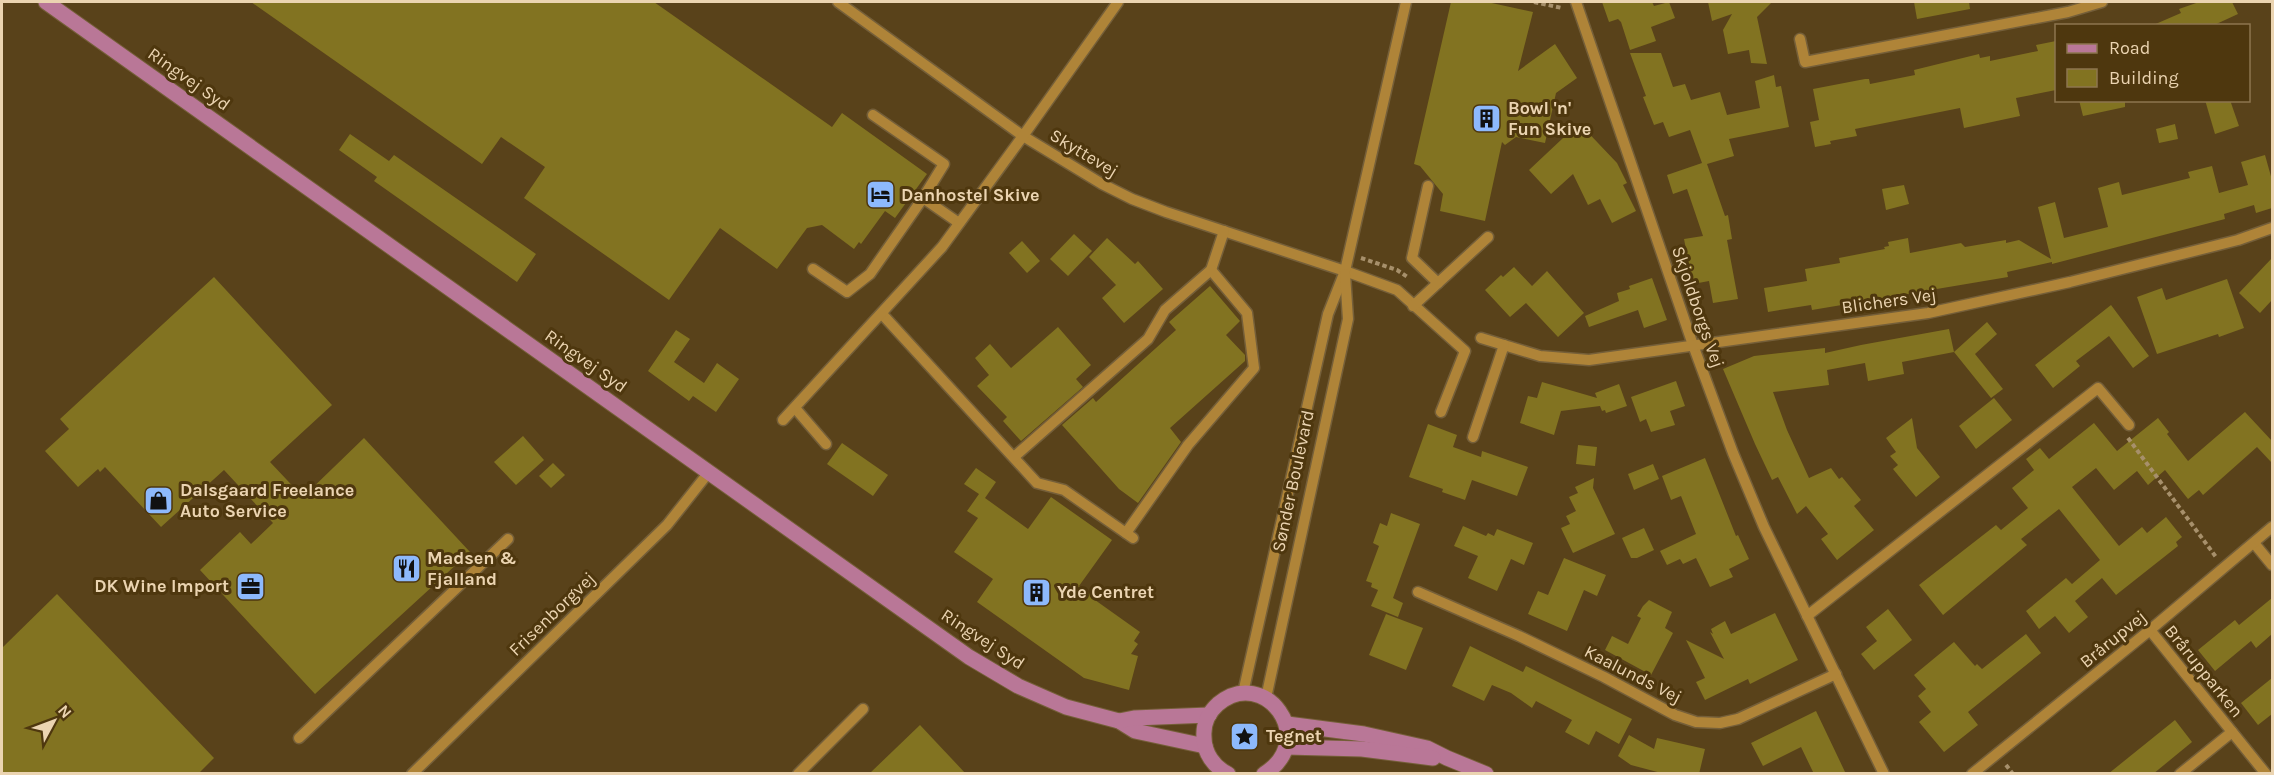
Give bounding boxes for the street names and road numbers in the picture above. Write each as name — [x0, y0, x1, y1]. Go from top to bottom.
street label: Ringvej Syd — [144, 43, 234, 115]
street label: Skyttevej — [1046, 124, 1122, 182]
street label: Skjoldborgs Vej — [1667, 243, 1729, 371]
street label: Blichers Vej — [1840, 283, 1938, 319]
street label: Ringvej Syd — [541, 325, 631, 397]
street label: Sønder Boulevard — [1267, 408, 1319, 554]
street label: Frisenborgvej — [504, 567, 600, 661]
street label: Ringvej Syd — [937, 604, 1029, 674]
street label: Brårupvej — [2075, 605, 2151, 673]
street label: Brårupparken — [2160, 620, 2248, 722]
street label: Kaalunds Vej — [1581, 640, 1685, 708]

